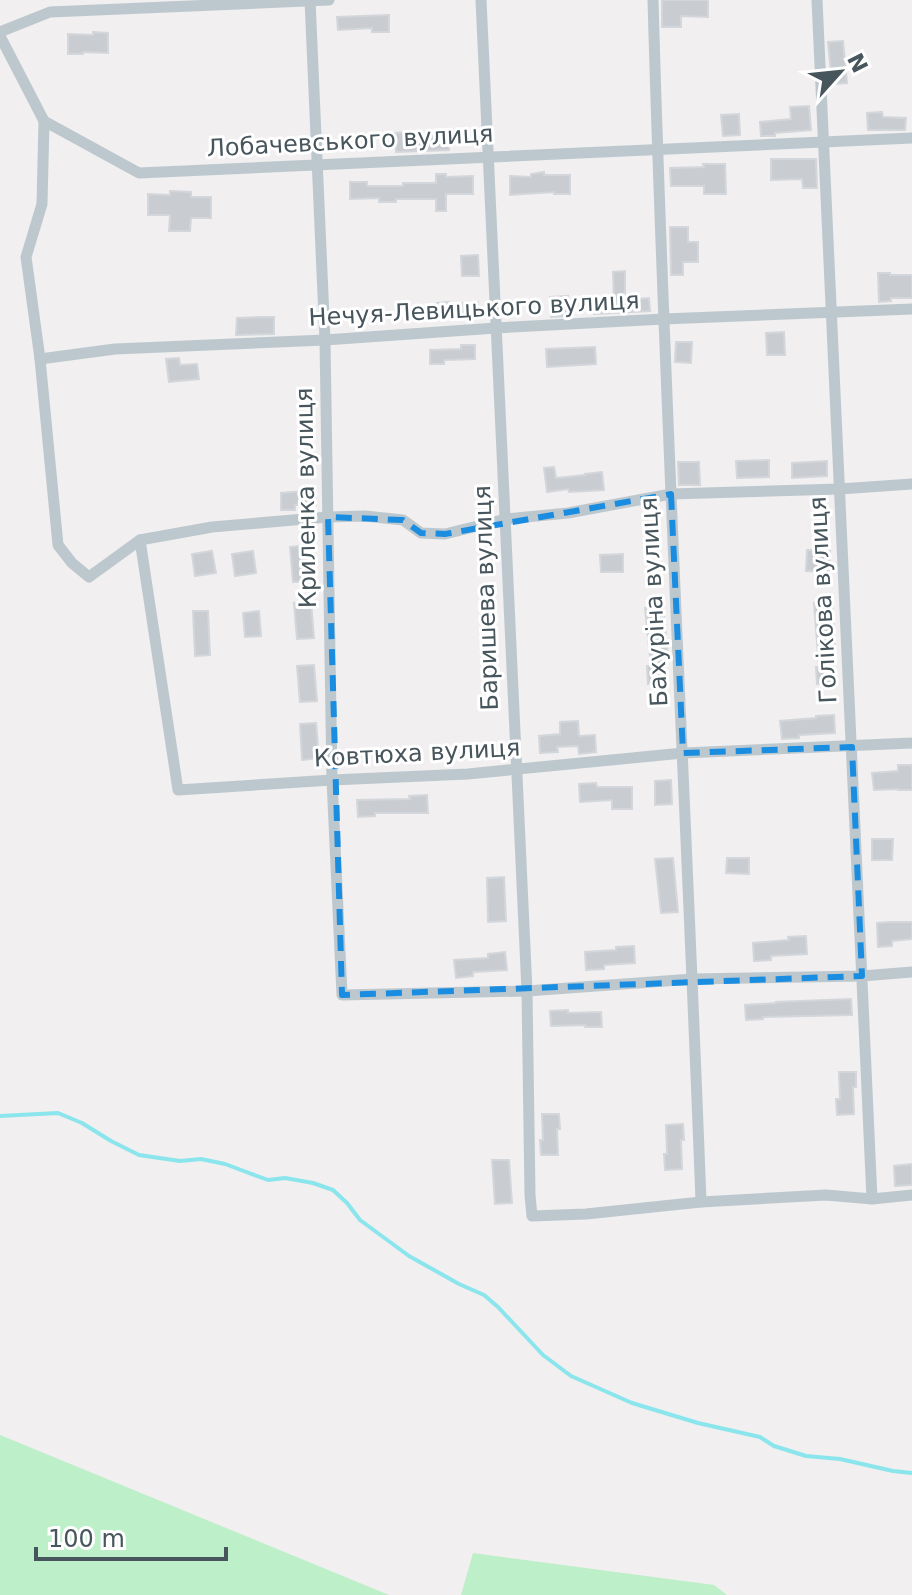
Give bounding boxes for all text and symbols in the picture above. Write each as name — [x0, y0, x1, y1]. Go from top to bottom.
north arrow — [800, 32, 880, 112]
text: N — [842, 49, 873, 77]
street label: Лобачевського вулиця — [206, 120, 494, 162]
street label: Нечуя-Левицького вулиця — [308, 286, 640, 332]
street label: Криленка вулиця — [290, 387, 322, 609]
street label: Баришева вулиця — [468, 485, 504, 711]
street label: Голікова вулиця — [804, 496, 842, 704]
street label: Бахуріна вулиця — [635, 497, 673, 707]
street label: Ковтюха вулиця — [313, 734, 521, 772]
scale bar — [36, 1511, 226, 1561]
text: 100 m — [48, 1525, 125, 1553]

